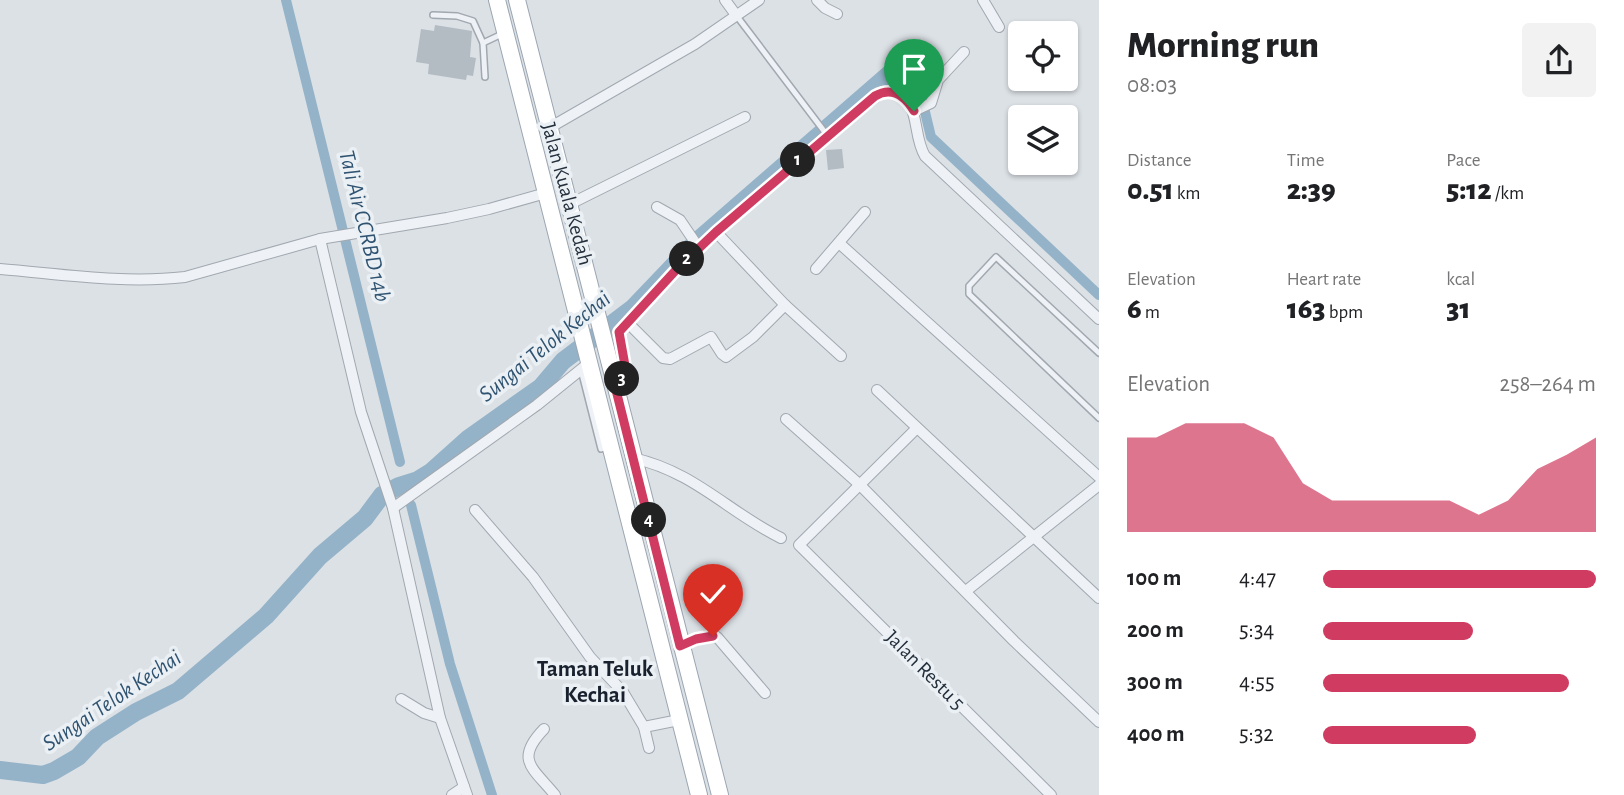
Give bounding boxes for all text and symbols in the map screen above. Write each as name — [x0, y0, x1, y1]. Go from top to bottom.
map controls — [1008, 21, 1078, 175]
button: locate — [1008, 21, 1078, 91]
button: share — [1522, 23, 1596, 97]
text: Morning run — [1127, 27, 1319, 65]
pin — [884, 39, 944, 111]
icon: arrive — [895, 50, 933, 88]
text: 08:03 — [1127, 74, 1177, 97]
button: layers — [1008, 105, 1078, 175]
street label: Jalan Kuala Kedah — [538, 120, 596, 268]
pin: 1 — [780, 142, 816, 178]
water label: Tali Air CCRBD 14b — [334, 148, 394, 304]
text: 1 — [794, 150, 801, 169]
text: Distance — [1127, 151, 1191, 170]
text: Time — [1287, 151, 1325, 170]
text: Pace — [1446, 151, 1481, 170]
text: 0.51 — [1127, 175, 1174, 205]
text: 2:39 — [1287, 175, 1336, 205]
text: 5:12 — [1446, 175, 1492, 205]
text: km — [1174, 184, 1201, 203]
text: /km — [1492, 184, 1524, 203]
pin: 2 — [670, 242, 704, 276]
text: 2 — [682, 249, 691, 268]
text: Elevation — [1127, 270, 1196, 289]
text: Heart rate — [1287, 270, 1361, 289]
text: kcal — [1446, 270, 1475, 289]
water label: Sungai Telok Kechai — [475, 287, 615, 407]
text: 6 — [1127, 294, 1142, 324]
text: 163 — [1287, 294, 1326, 324]
text: 31 — [1446, 294, 1471, 324]
text: m — [1142, 303, 1160, 322]
text: bpm — [1326, 303, 1363, 322]
pin: 3 — [604, 362, 640, 396]
text: 3 — [617, 369, 626, 388]
text: Elevation — [1127, 373, 1210, 396]
text: 258–264 m — [1500, 373, 1596, 396]
pin: 4 — [632, 503, 666, 538]
text: 4 — [644, 510, 653, 529]
pin — [683, 564, 743, 636]
text: 100 m — [1127, 567, 1181, 590]
text: 4:47 — [1239, 567, 1276, 590]
icon: check — [694, 575, 732, 613]
text: 200 m — [1127, 619, 1184, 642]
text: 5:34 — [1239, 619, 1274, 642]
street label: Jalan Restu 5 — [881, 626, 969, 714]
water label: Sungai Telok Kechai — [39, 646, 185, 756]
district label: Taman Teluk Kechai — [537, 658, 654, 707]
text: 300 m — [1127, 671, 1183, 694]
text: 4:55 — [1239, 671, 1275, 694]
text: 400 m — [1127, 723, 1185, 746]
text: 5:32 — [1239, 723, 1274, 746]

